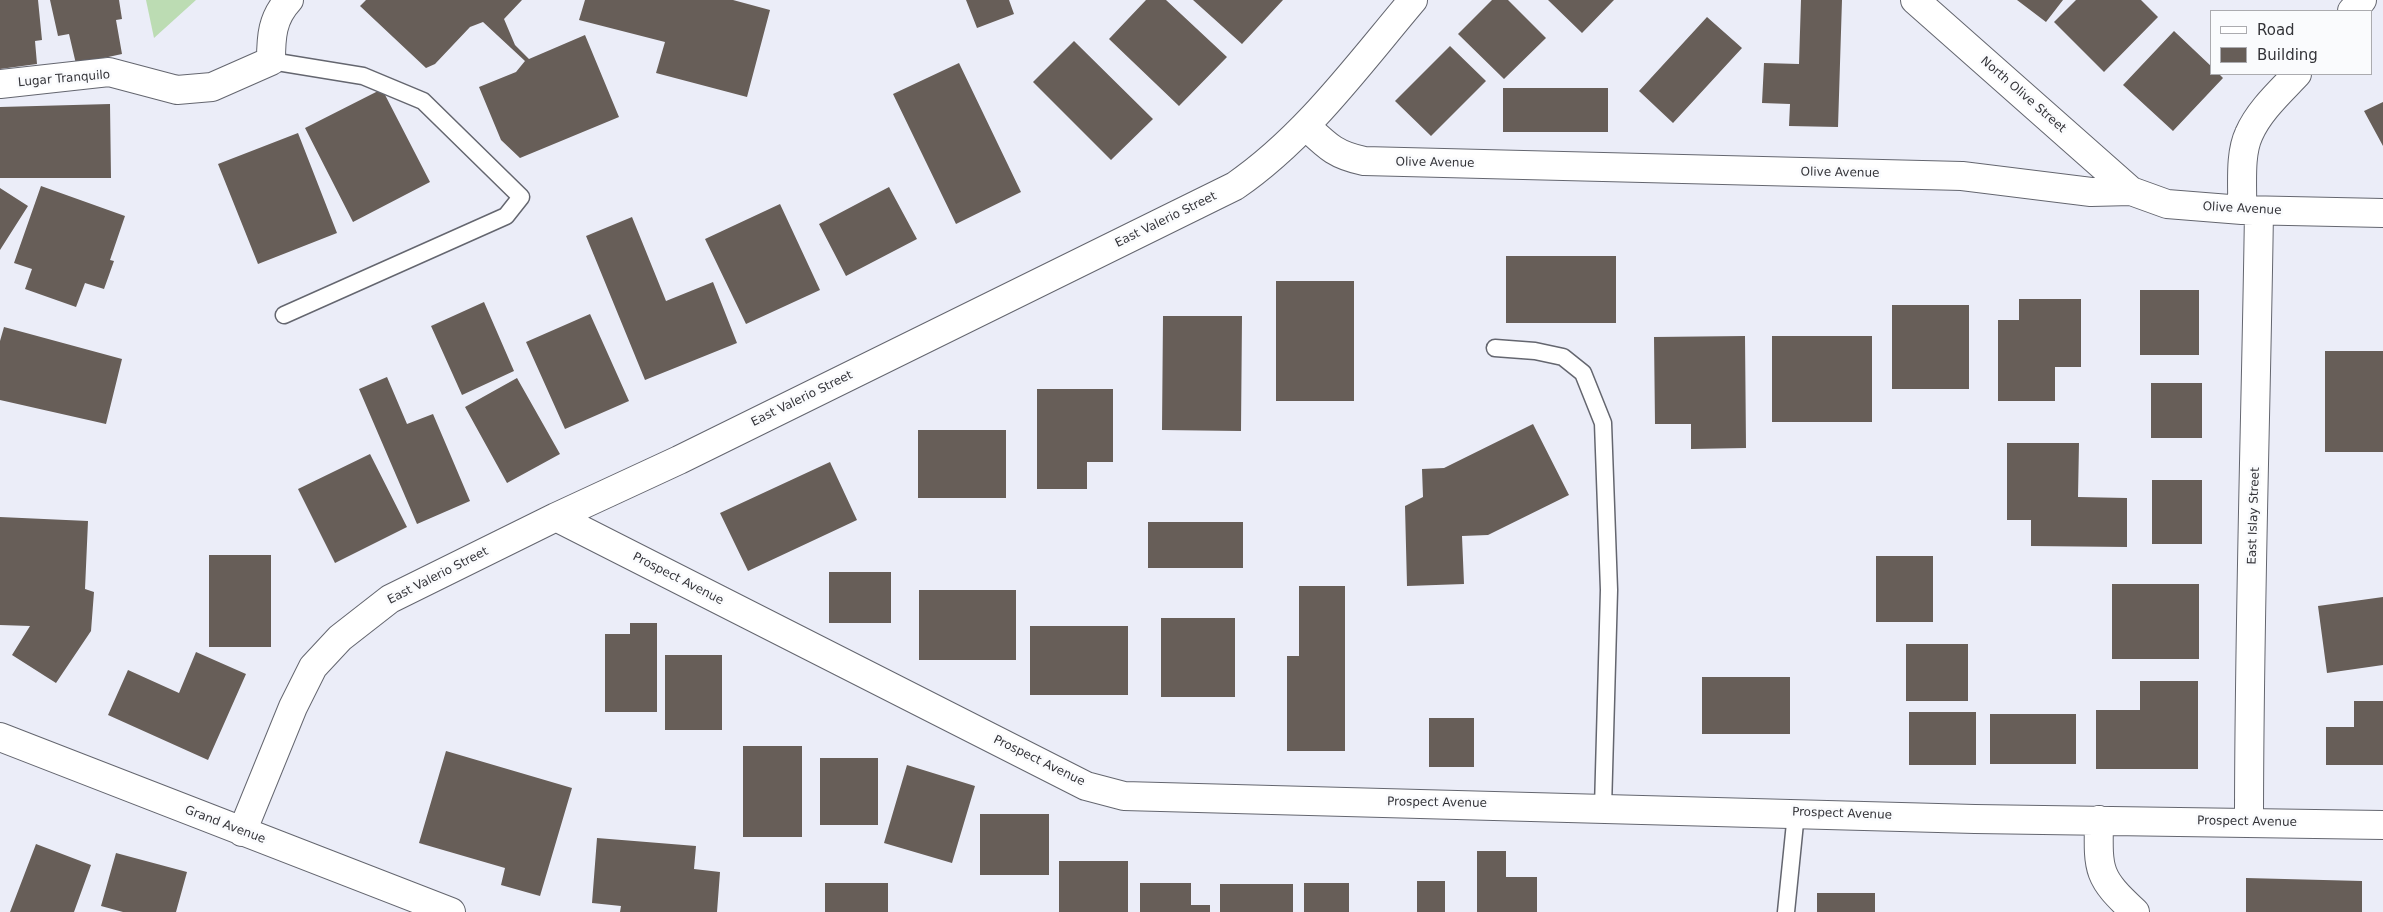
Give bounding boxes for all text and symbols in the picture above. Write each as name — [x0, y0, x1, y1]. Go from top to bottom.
legend — [2210, 10, 2373, 75]
text: Road — [2257, 21, 2295, 39]
text: Building — [2257, 46, 2318, 64]
street label: North Olive Street — [1977, 54, 2069, 136]
street label: Lugar Tranquilo — [17, 68, 111, 90]
street label: Olive Avenue — [1395, 155, 1475, 171]
street label: Olive Avenue — [1800, 165, 1880, 181]
street label: East Valerio Street — [1113, 189, 1219, 251]
street label: Olive Avenue — [2202, 200, 2282, 218]
street label: East Valerio Street — [749, 368, 855, 430]
street label: East Islay Street — [2245, 467, 2263, 565]
street label: East Valerio Street — [385, 544, 491, 608]
street label: Prospect Avenue — [630, 550, 726, 608]
street label: Prospect Avenue — [991, 733, 1087, 789]
street label: Prospect Avenue — [1387, 795, 1487, 811]
street label: Grand Avenue — [183, 803, 267, 847]
street label: Prospect Avenue — [1792, 805, 1892, 823]
street label: Prospect Avenue — [2197, 814, 2297, 830]

